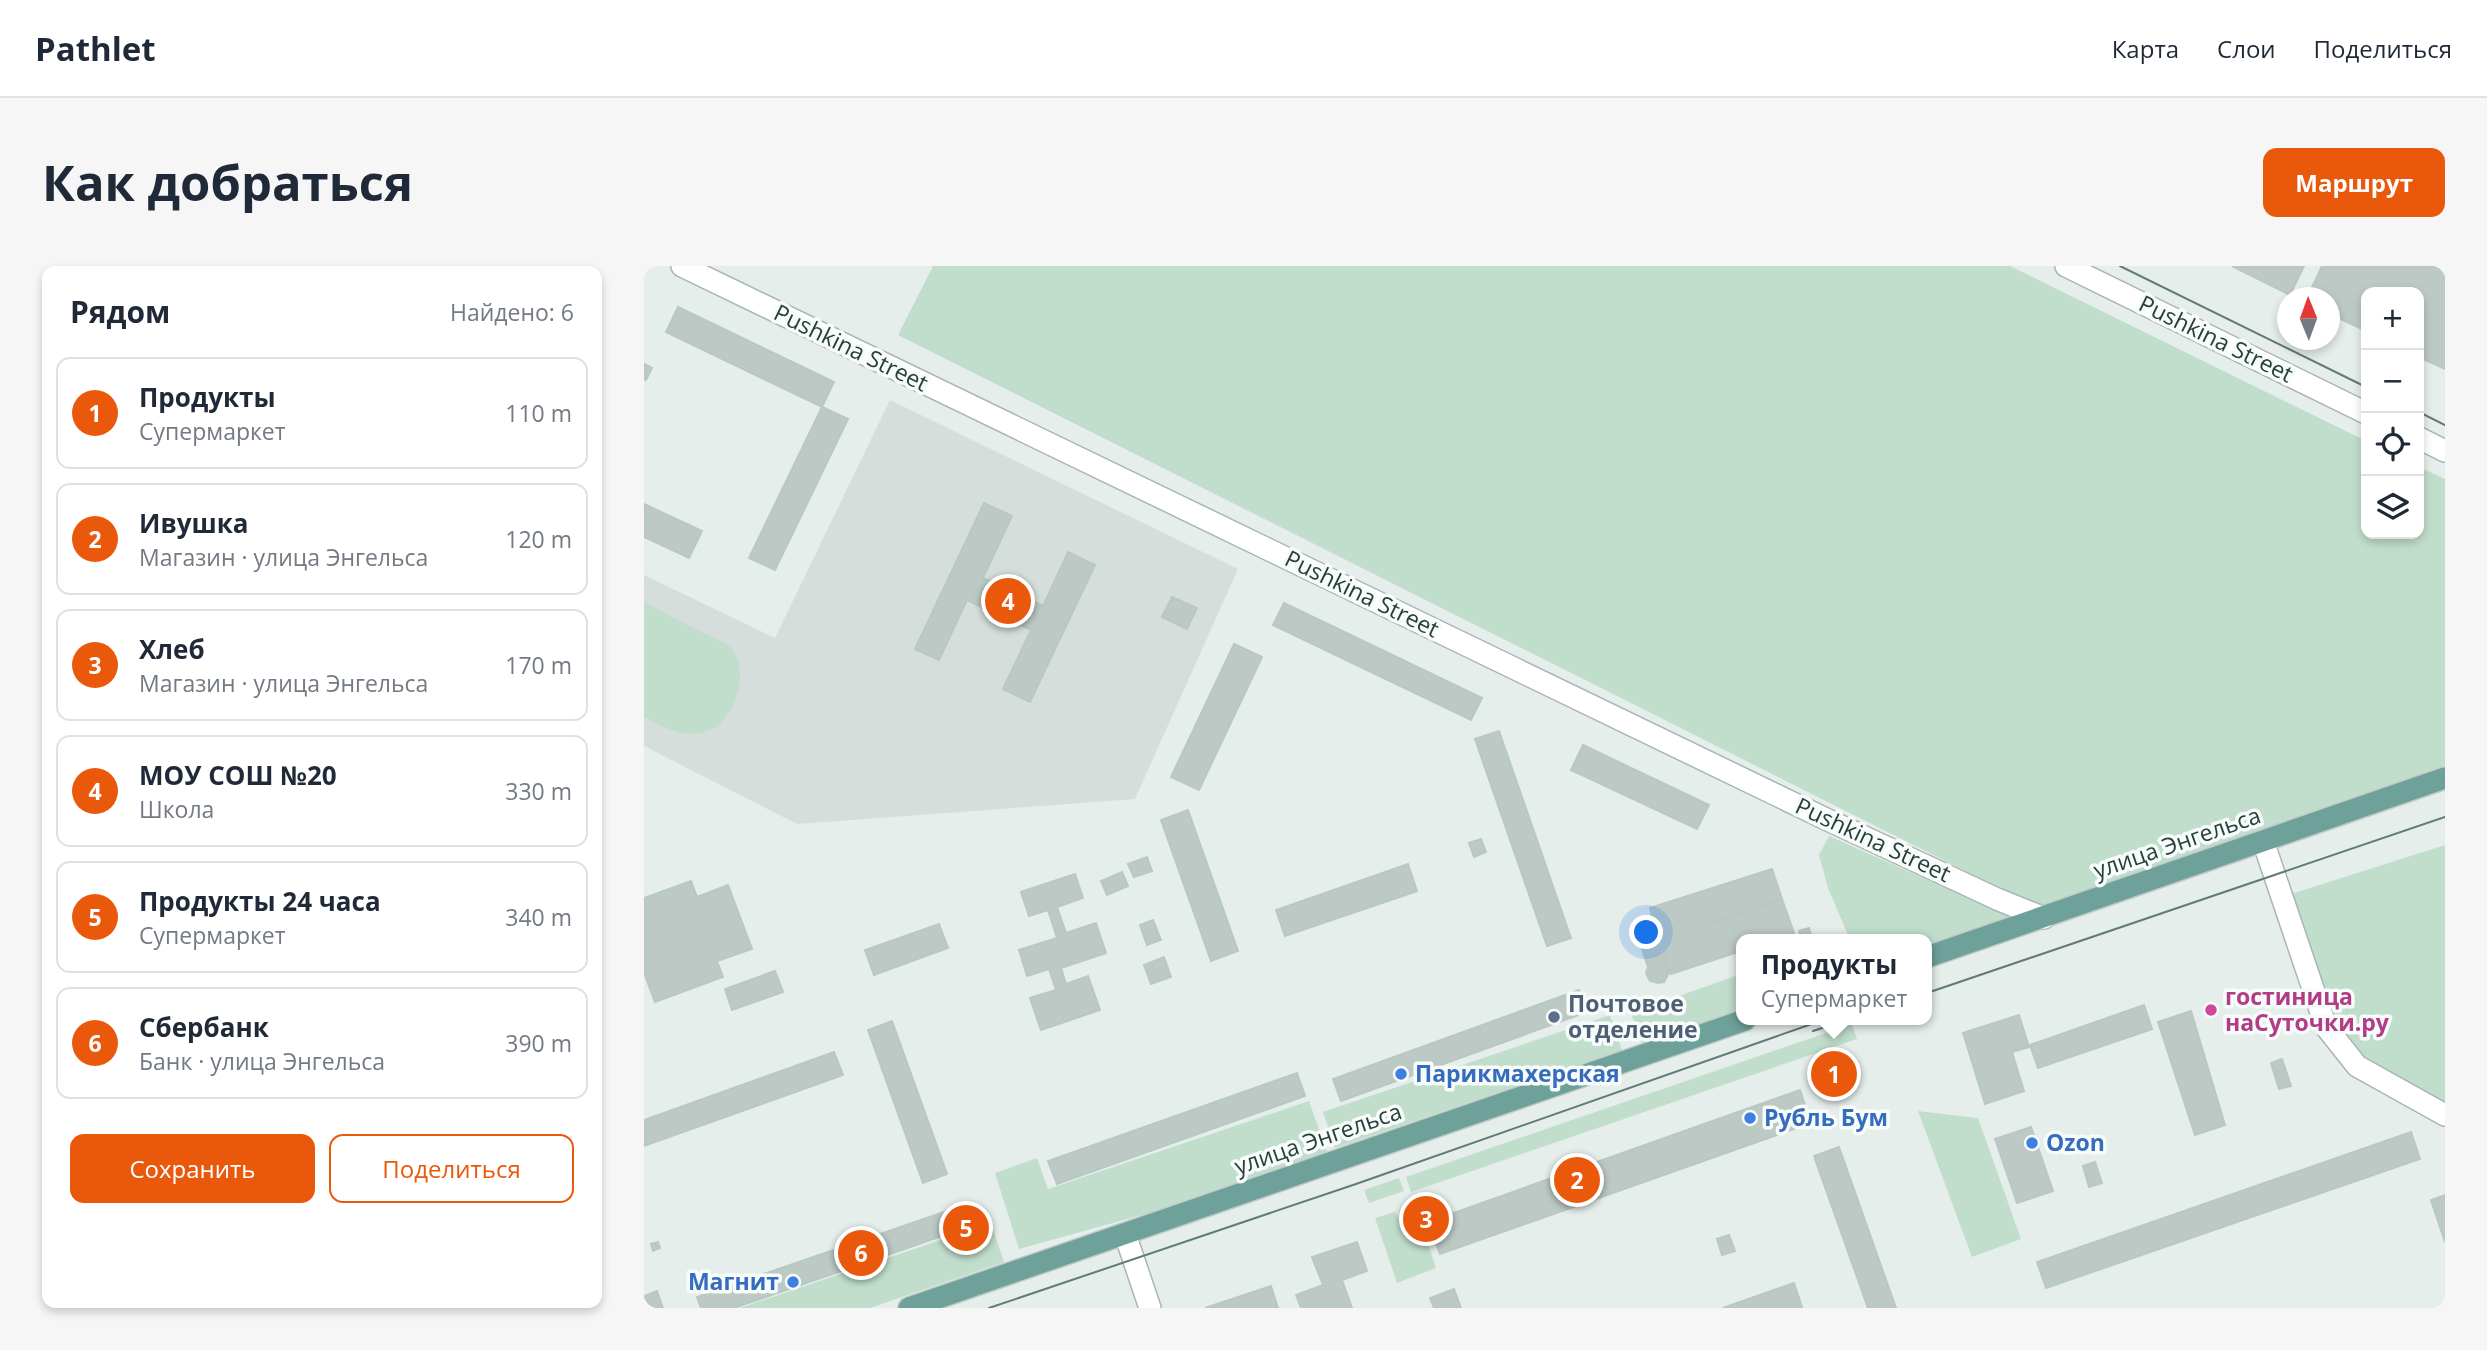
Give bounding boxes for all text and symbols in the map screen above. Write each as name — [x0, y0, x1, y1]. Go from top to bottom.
text: Pathlet — [35, 26, 156, 71]
text: Карта — [2112, 32, 2179, 65]
text: Слои — [2217, 32, 2276, 65]
text: Поделиться — [2314, 32, 2452, 65]
button: Маршрут — [2263, 148, 2445, 217]
text: Как добраться — [42, 149, 413, 215]
street label: Pushkina Street — [2134, 287, 2299, 389]
north arrow — [2277, 287, 2340, 350]
map controls — [2361, 287, 2424, 539]
button: + — [2361, 287, 2424, 350]
text: Рядом — [70, 291, 170, 332]
text: Найдено: 6 — [450, 296, 574, 328]
street label: Pushkina Street — [769, 296, 934, 398]
button: − — [2361, 350, 2424, 413]
text: Продукты — [139, 379, 276, 415]
text: 1 — [88, 397, 102, 429]
text: 110 m — [505, 397, 572, 429]
button: locate — [2361, 413, 2424, 476]
text: Супермаркет — [139, 415, 286, 447]
button: layers — [2361, 476, 2424, 539]
text: Ивушка — [139, 505, 249, 541]
text: 2 — [88, 523, 102, 555]
text: 120 m — [505, 523, 572, 555]
text: Магазин · улица Энгельса — [139, 541, 428, 573]
street label: Pushkina Street — [1280, 542, 1445, 644]
pin: 4 — [985, 575, 1031, 627]
text: Хлеб — [139, 631, 205, 667]
text: 3 — [88, 649, 102, 681]
text: 170 m — [505, 649, 572, 681]
text: Магазин · улица Энгельса — [139, 667, 428, 699]
text: МОУ СОШ №20 — [139, 757, 337, 793]
text: 4 — [88, 775, 102, 807]
text: 330 m — [505, 775, 572, 807]
street label: Pushkina Street — [1791, 789, 1956, 889]
text: Школа — [139, 793, 214, 825]
street label: улица Энгельса — [2089, 798, 2265, 886]
text: Продукты 24 часа — [139, 883, 381, 919]
text: 5 — [88, 901, 102, 933]
text: 340 m — [505, 901, 572, 933]
your location — [1629, 915, 1663, 949]
text: Супермаркет — [139, 919, 286, 951]
popup — [1736, 934, 1932, 1025]
text: Продукты — [1761, 946, 1897, 982]
place label: гостиница наСуточки.ру — [2225, 980, 2390, 1038]
text: Супермаркет — [1761, 982, 1907, 1014]
place label: Почтовое отделение — [1568, 987, 1698, 1045]
marker: гостиница наСуточки.ру — [2203, 1002, 2219, 1018]
text: Сбербанк — [139, 1009, 269, 1045]
marker: Почтовое отделение — [1546, 1009, 1562, 1025]
text: 6 — [88, 1027, 102, 1059]
text: 390 m — [505, 1027, 572, 1059]
text: Банк · улица Энгельса — [139, 1045, 385, 1077]
pin: 1 — [1811, 1048, 1857, 1100]
place label: Парикмахерская — [1415, 1057, 1620, 1089]
marker: Парикмахерская — [1393, 1066, 1409, 1082]
street label: улица Энгельса — [1230, 1094, 1406, 1182]
place label: Рубль Бум — [1764, 1101, 1888, 1133]
marker: Рубль Бум — [1742, 1110, 1758, 1126]
place label: Ozon — [2046, 1126, 2105, 1158]
button: Сохранить — [70, 1134, 315, 1203]
button: Поделиться — [329, 1134, 574, 1203]
marker: Ozon — [2024, 1135, 2040, 1151]
pin: 2 — [1554, 1154, 1600, 1206]
pin: 3 — [1403, 1193, 1449, 1245]
pin: 5 — [943, 1202, 989, 1254]
pin: 6 — [838, 1227, 884, 1279]
place label: Магнит — [688, 1265, 779, 1297]
marker: Магнит — [785, 1274, 801, 1290]

